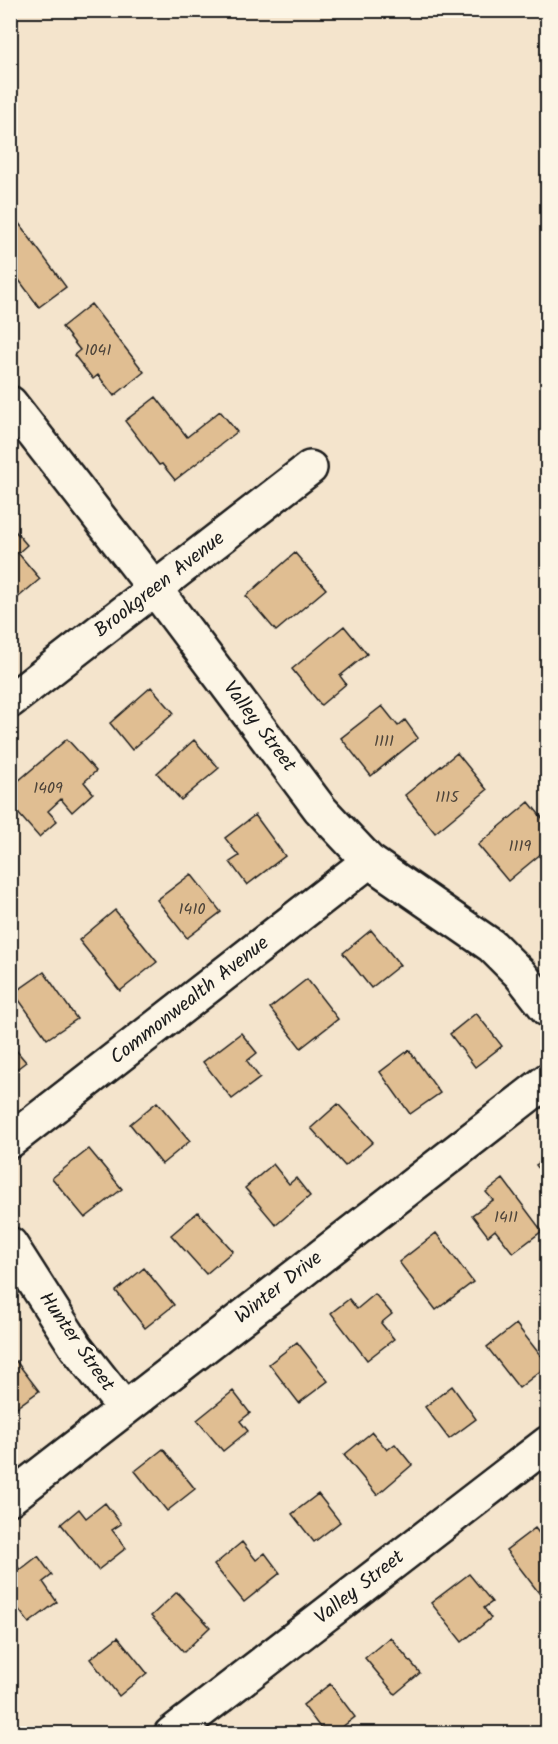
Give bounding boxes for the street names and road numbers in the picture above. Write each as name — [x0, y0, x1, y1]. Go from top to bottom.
street label: Brookgreen Avenue — [88, 524, 232, 646]
street label: Valley Street — [214, 675, 304, 780]
street label: Commonwealth Avenue — [103, 928, 277, 1074]
street label: Winter Drive — [228, 1243, 330, 1333]
street label: Hunter Street — [30, 1285, 122, 1399]
street label: Valley Street — [308, 1542, 412, 1634]

